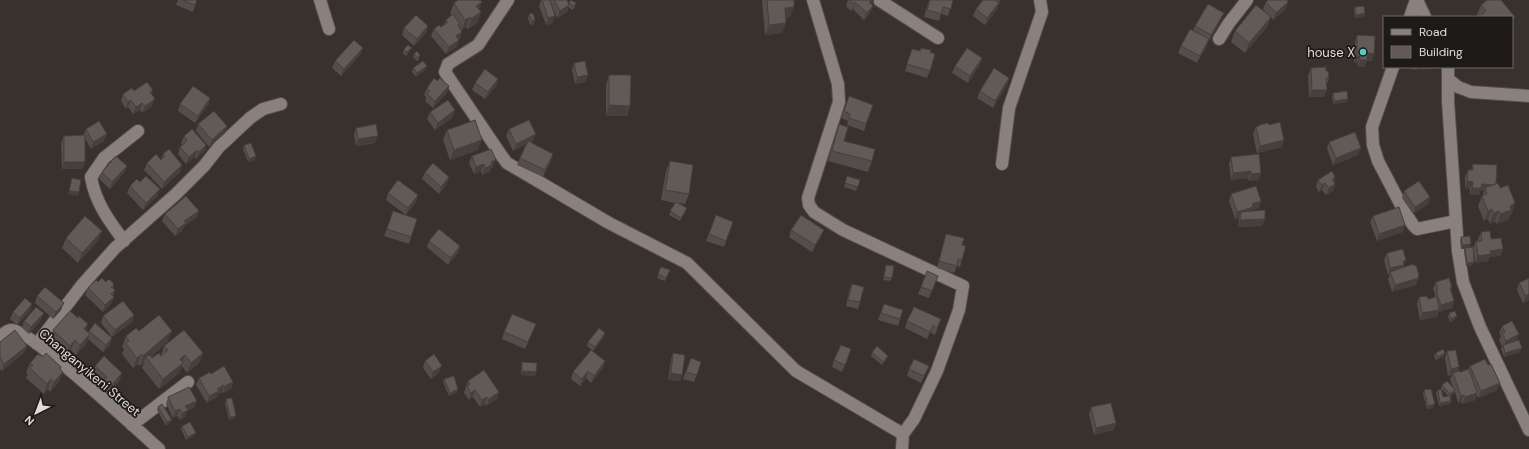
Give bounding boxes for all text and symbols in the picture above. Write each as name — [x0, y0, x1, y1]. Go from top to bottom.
legend — [1383, 16, 1513, 68]
text: Road — [1419, 24, 1447, 40]
place label: house X — [1307, 44, 1355, 61]
text: Building — [1419, 44, 1463, 60]
marker: house X — [1358, 47, 1368, 57]
street label: Changanyikeni Street — [35, 325, 144, 420]
north arrow — [16, 393, 56, 433]
text: N — [22, 413, 37, 428]

